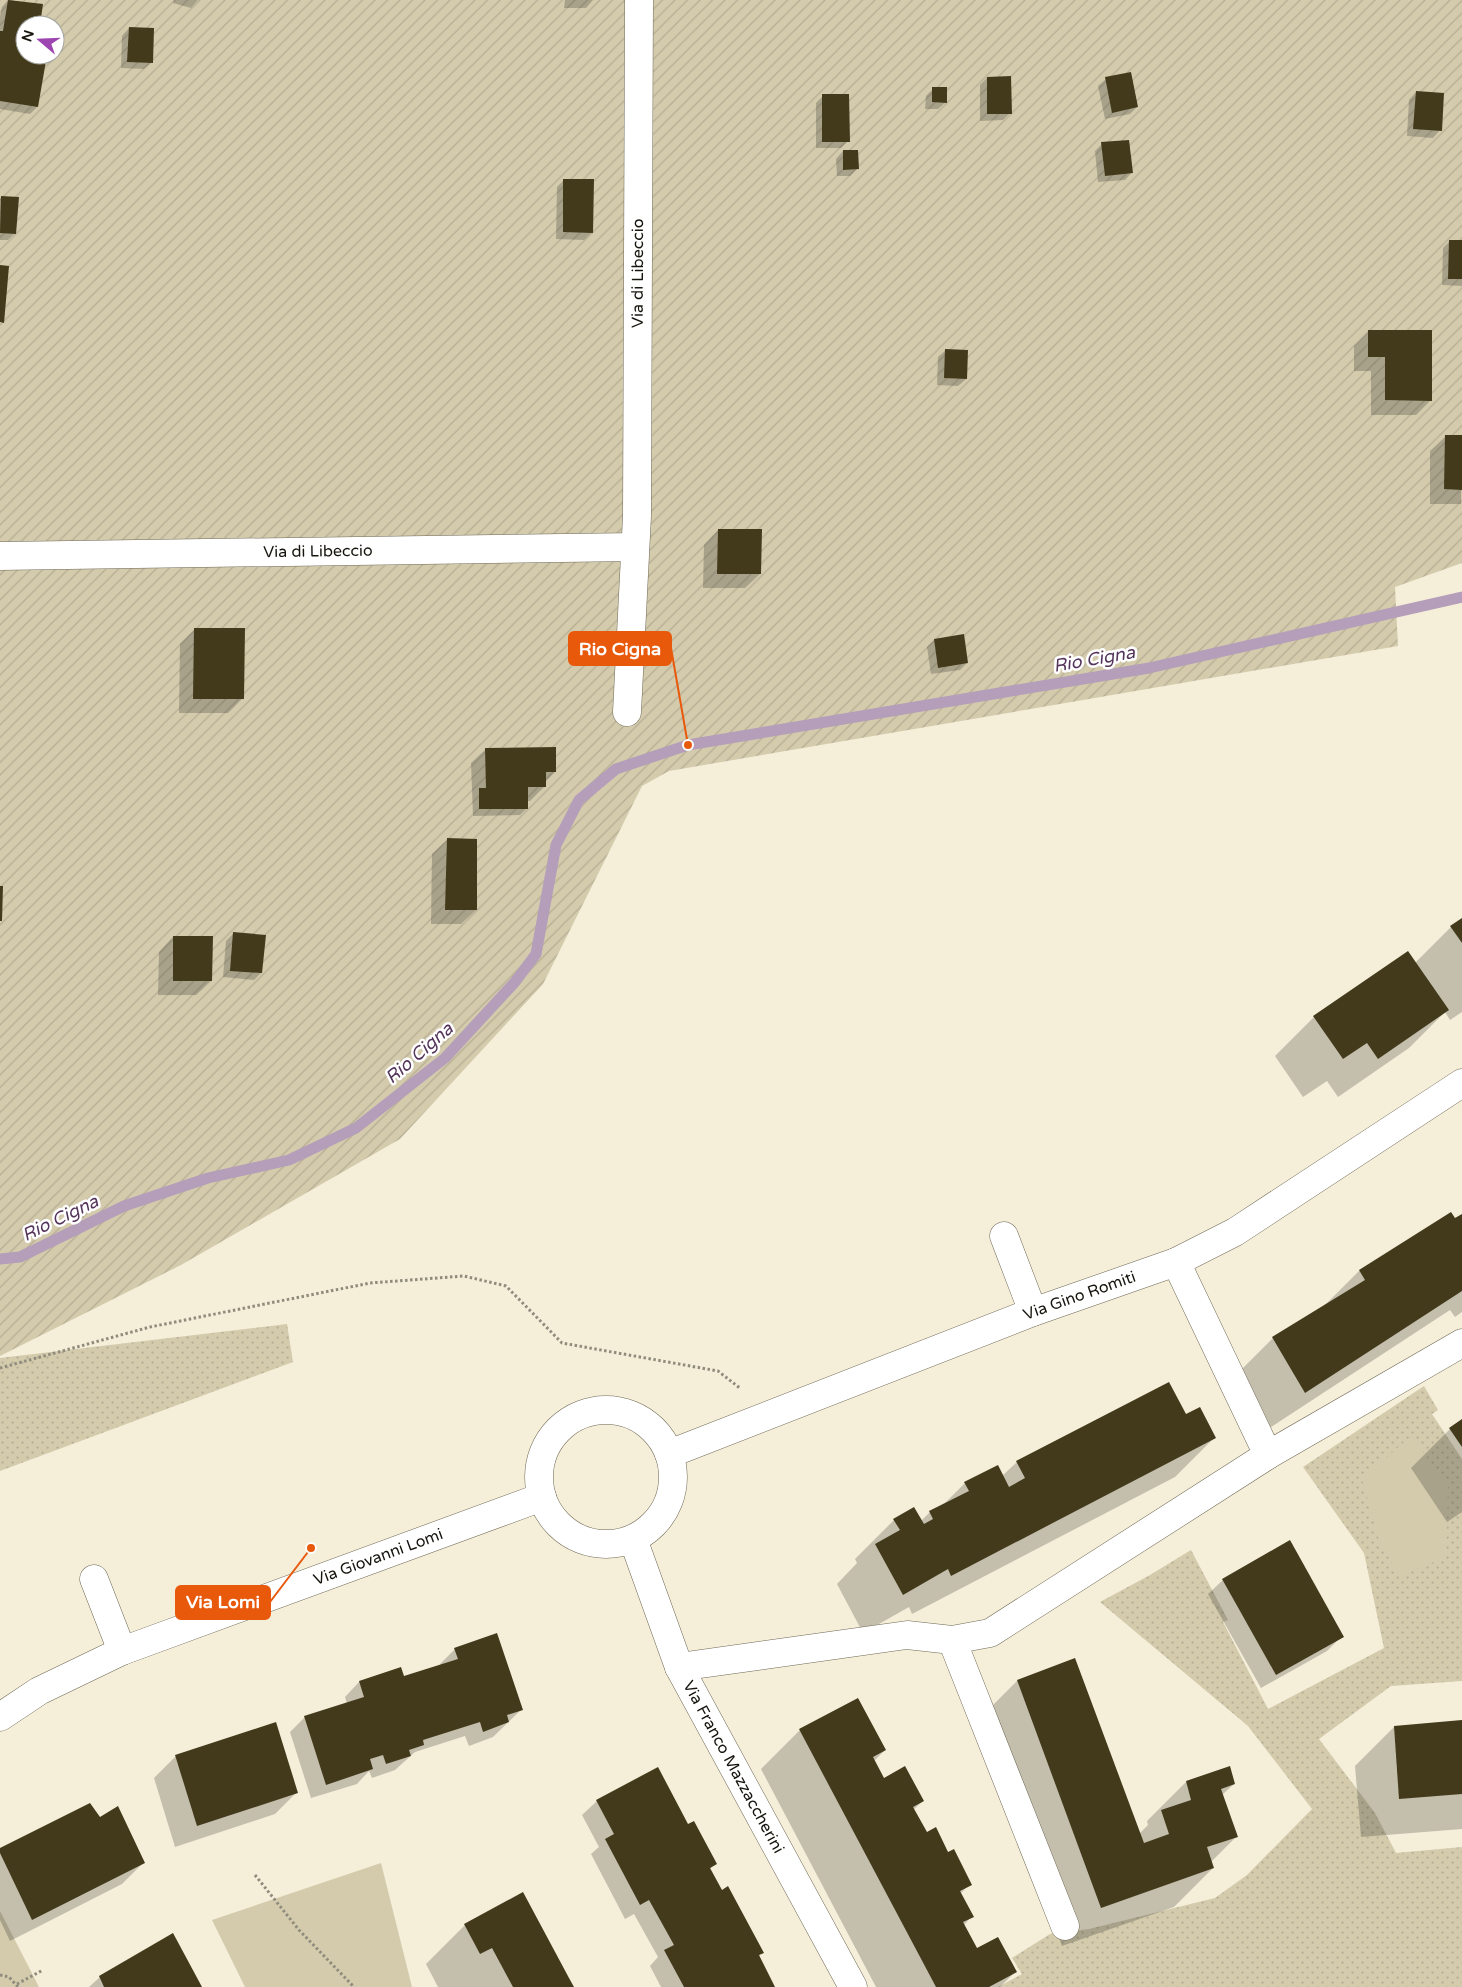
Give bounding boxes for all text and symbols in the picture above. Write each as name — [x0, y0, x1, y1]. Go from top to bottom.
north arrow — [15, 15, 65, 65]
text: N — [18, 28, 38, 44]
street label: Via di Libeccio — [628, 218, 648, 328]
street label: Via di Libeccio — [263, 541, 373, 562]
callout: Rio Cigna — [569, 632, 671, 665]
text: Rio Cigna — [579, 638, 661, 660]
water label: Rio Cigna — [1052, 641, 1137, 677]
water label: Rio Cigna — [381, 1017, 458, 1088]
water label: Rio Cigna — [18, 1190, 103, 1246]
street label: Via Gino Romiti — [1020, 1267, 1138, 1325]
street label: Via Giovanni Lomi — [311, 1524, 446, 1590]
callout: Via Lomi — [176, 1586, 270, 1619]
text: Via Lomi — [186, 1591, 260, 1613]
street label: Via Franco Mazzaccherini — [678, 1677, 789, 1857]

